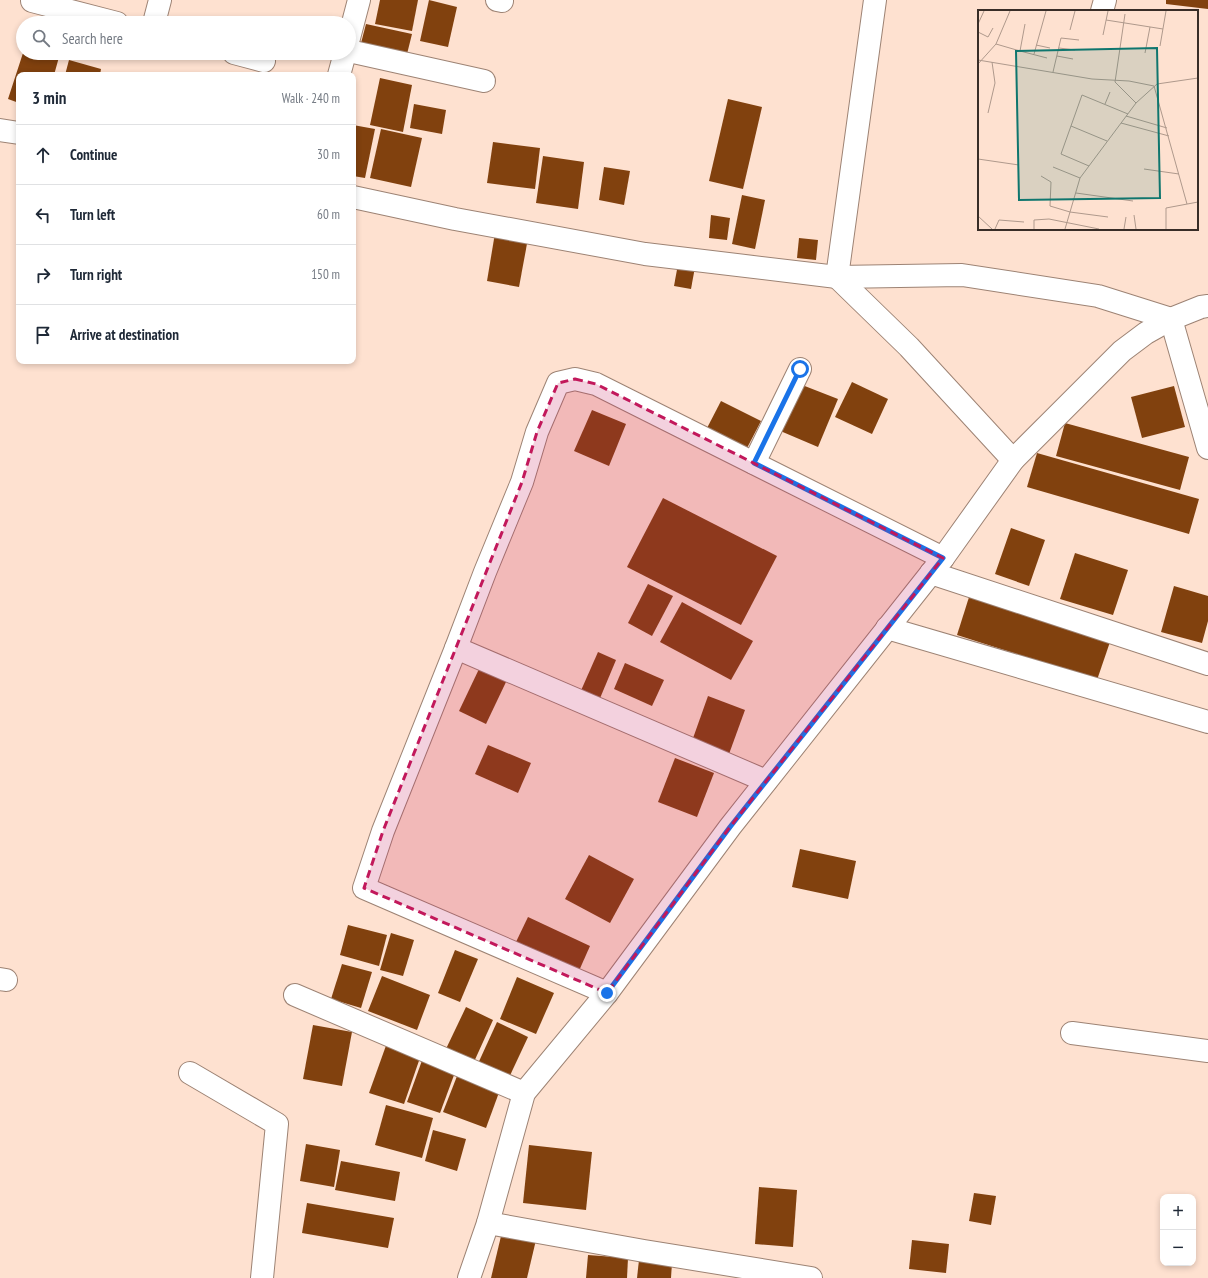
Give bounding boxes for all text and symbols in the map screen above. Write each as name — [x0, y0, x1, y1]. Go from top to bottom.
inset map — [978, 10, 1198, 230]
search box — [16, 16, 356, 60]
icon: search — [30, 27, 52, 49]
text: Search here — [62, 29, 123, 48]
text: 3 min — [32, 87, 66, 109]
text: Walk · 240 m — [282, 90, 340, 107]
icon: ahead — [32, 144, 54, 166]
text: Continue — [70, 145, 117, 164]
text: 30 m — [317, 146, 340, 163]
icon: left — [32, 204, 54, 226]
text: Turn left — [70, 205, 115, 224]
text: 60 m — [317, 206, 340, 223]
icon: right — [32, 264, 54, 286]
text: Turn right — [70, 265, 122, 284]
text: 150 m — [311, 266, 340, 283]
icon: arrive — [32, 324, 54, 346]
text: Arrive at destination — [70, 325, 179, 344]
route start — [791, 360, 809, 378]
route end — [598, 984, 616, 1002]
map controls — [1160, 1194, 1196, 1266]
button: + — [1160, 1194, 1196, 1230]
button: − — [1160, 1230, 1196, 1266]

